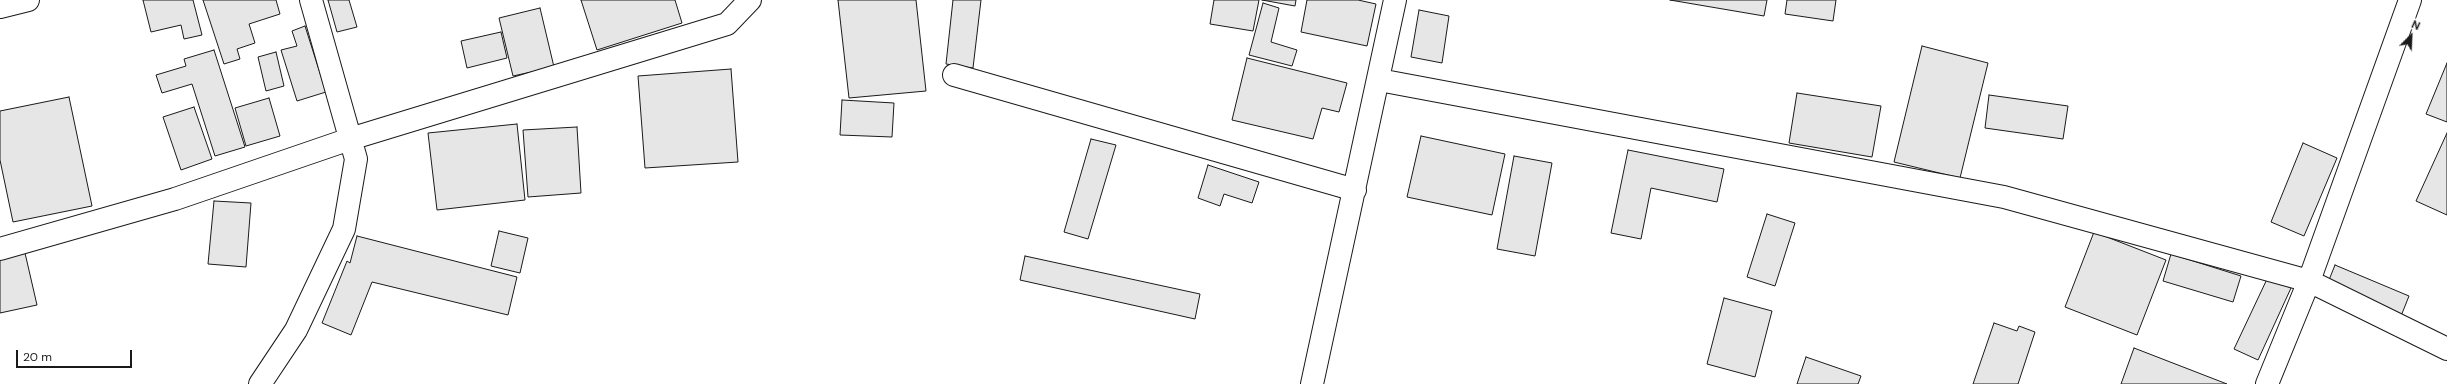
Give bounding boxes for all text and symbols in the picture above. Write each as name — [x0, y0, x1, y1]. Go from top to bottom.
north arrow — [2391, 16, 2431, 56]
text: N — [2409, 17, 2422, 33]
scale bar — [18, 342, 134, 368]
text: 20 m — [23, 349, 52, 365]

